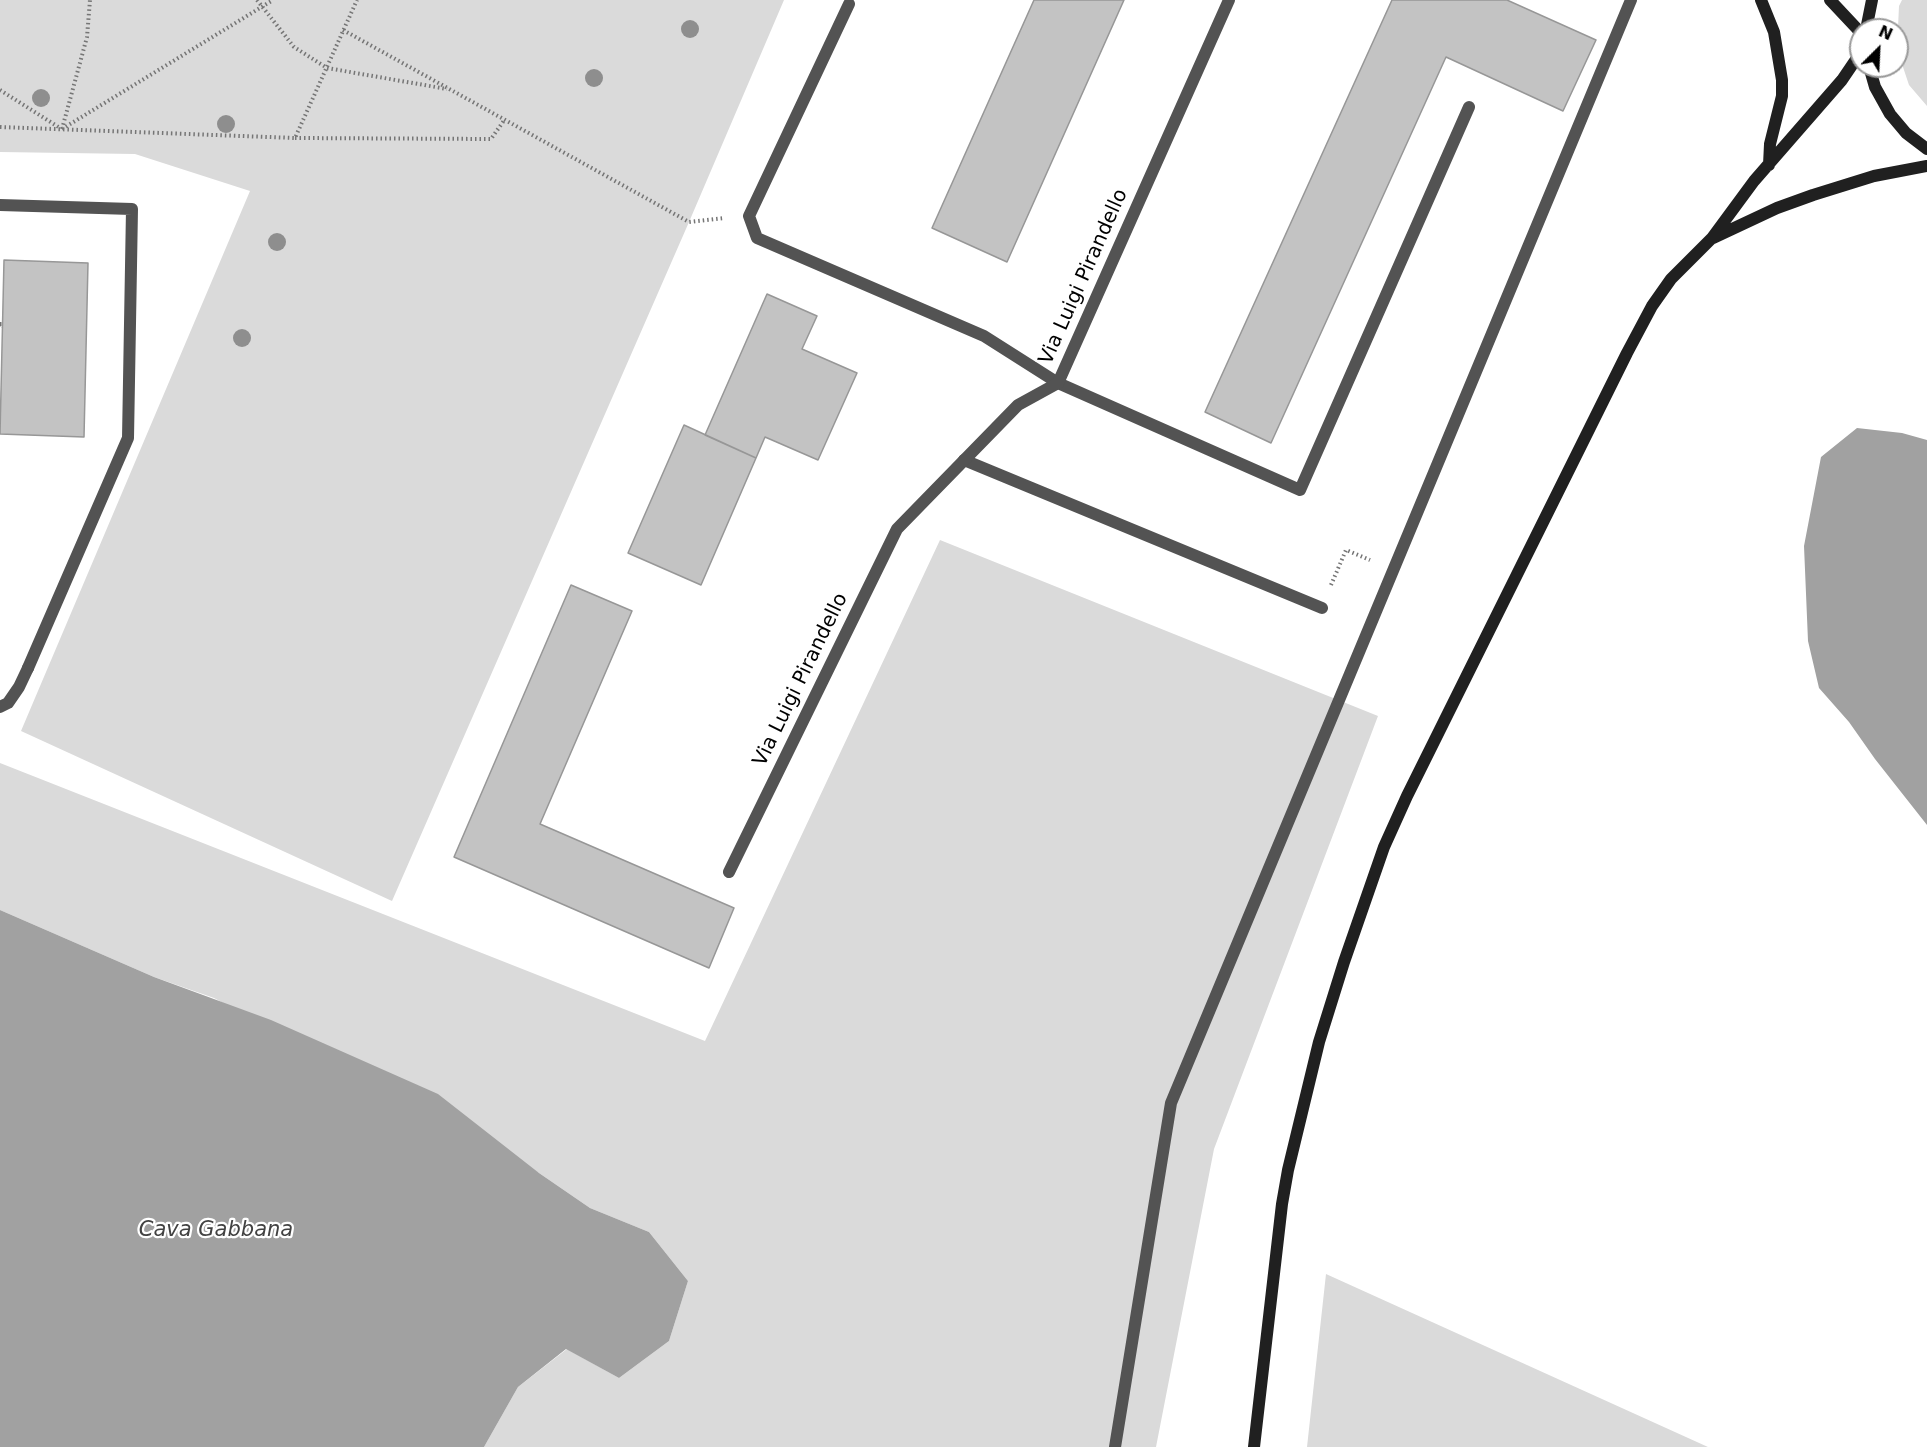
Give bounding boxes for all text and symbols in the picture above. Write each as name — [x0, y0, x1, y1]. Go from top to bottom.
north arrow — [1849, 18, 1909, 78]
text: N — [1876, 22, 1896, 44]
street label: Via Luigi Pirandello — [1034, 185, 1134, 369]
street label: Via Luigi Pirandello — [749, 589, 853, 771]
water label: Cava Gabbana — [139, 1218, 293, 1244]

